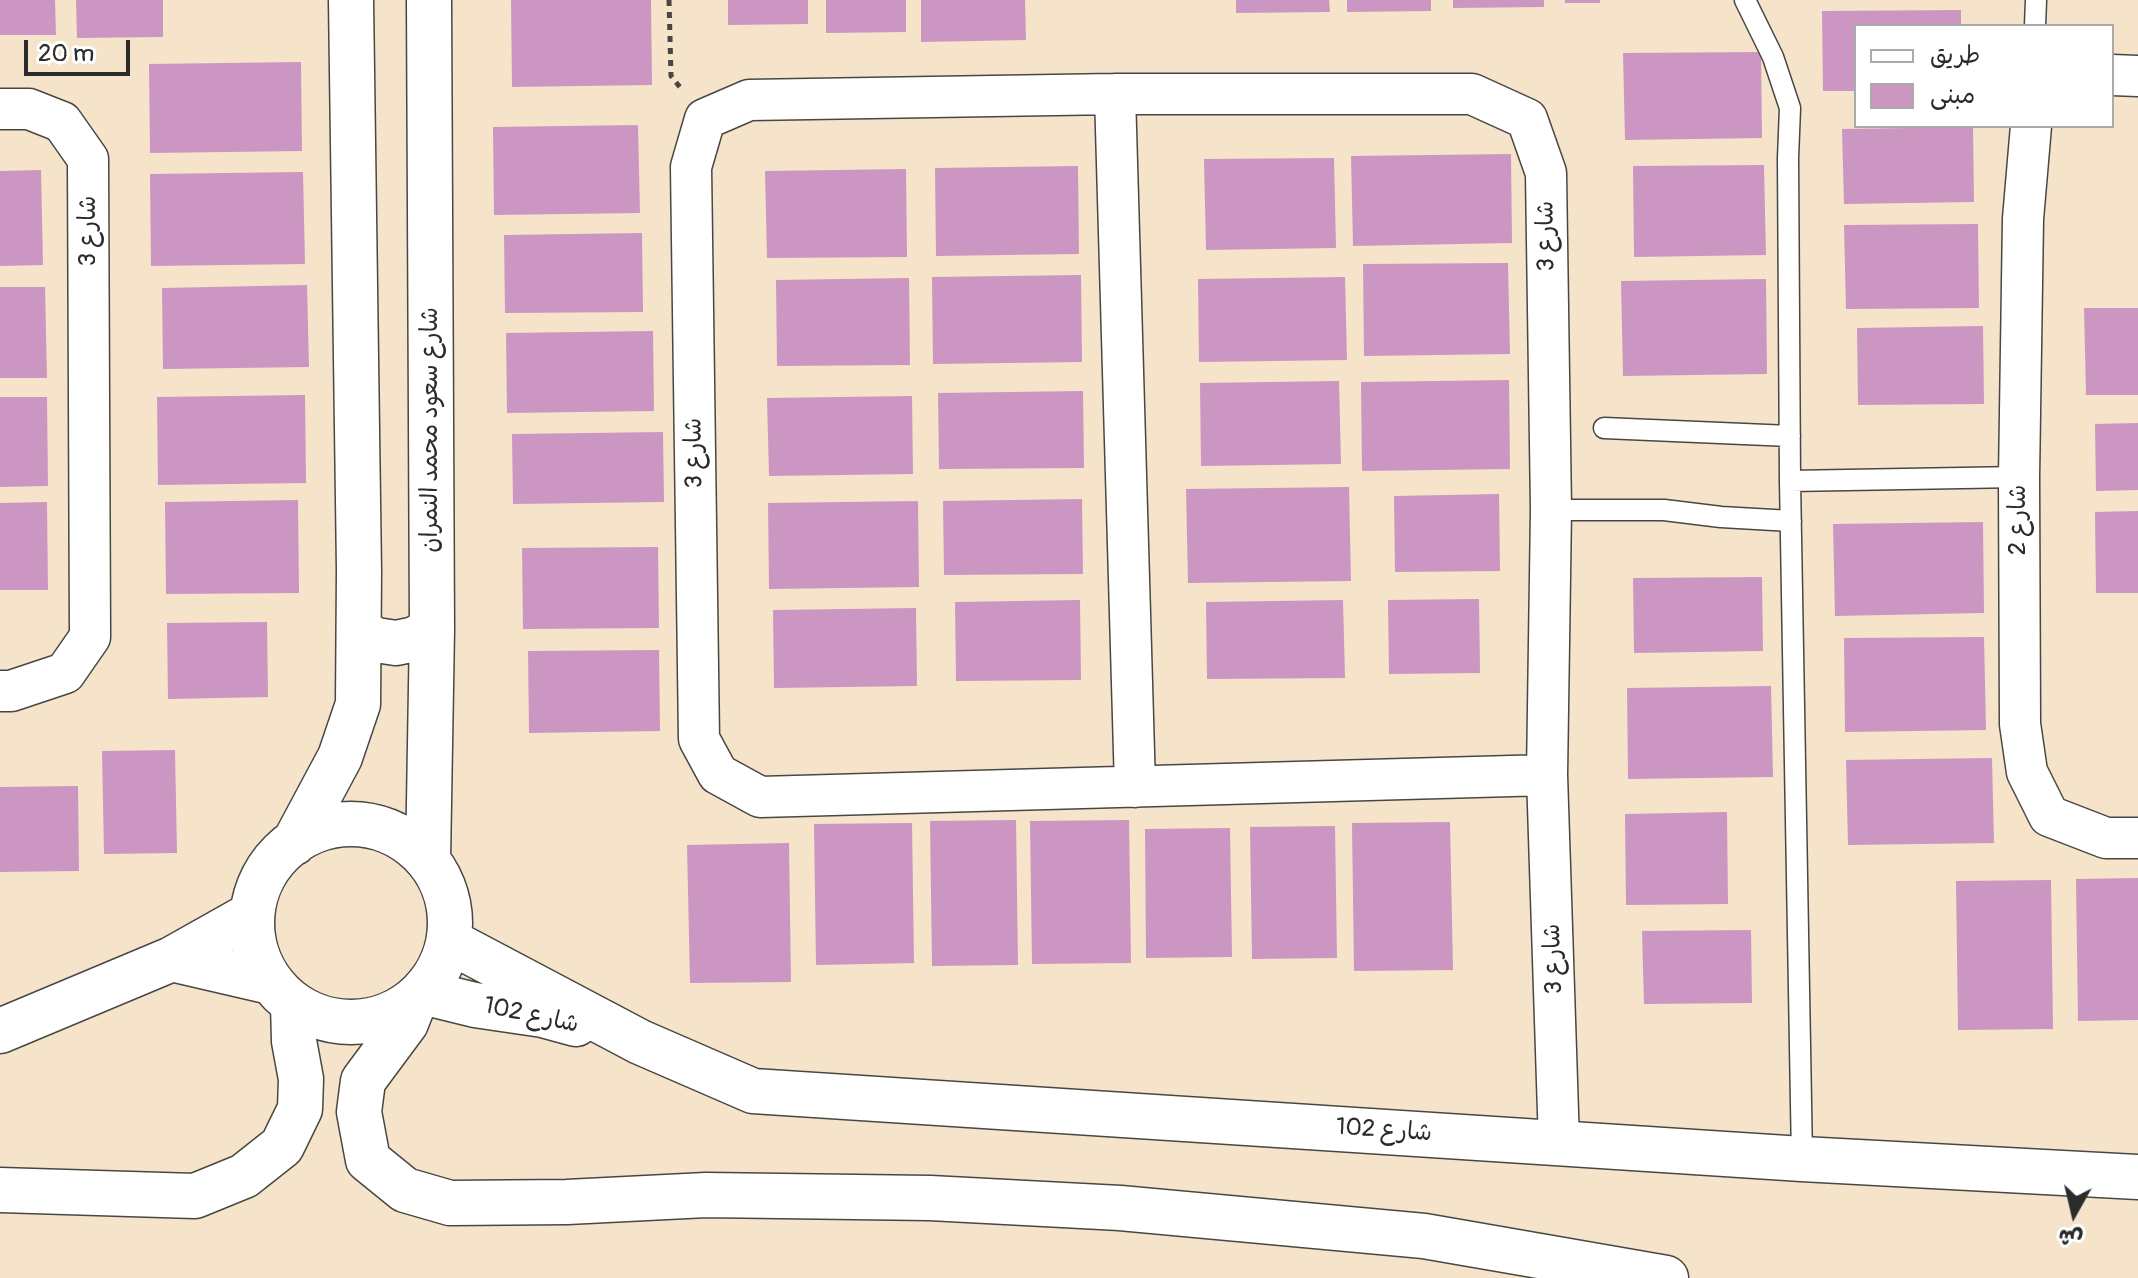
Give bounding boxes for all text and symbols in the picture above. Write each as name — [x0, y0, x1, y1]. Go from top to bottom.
scale bar — [28, 24, 134, 74]
legend — [1854, 24, 2114, 128]
text: 20 m — [38, 39, 94, 68]
text: طريق — [1930, 41, 1980, 70]
text: مبنى — [1930, 81, 1975, 110]
street label: شارع 3 — [75, 196, 103, 266]
street label: شارع 3 — [1532, 200, 1562, 272]
street label: شارع سعود محمد النمران — [417, 307, 445, 553]
street label: شارع 3 — [680, 417, 710, 489]
street label: شارع 2 — [2005, 485, 2033, 555]
street label: شارع 3 — [1538, 923, 1570, 995]
street label: شارع 102 — [481, 992, 581, 1040]
street label: شارع 102 — [1335, 1113, 1433, 1149]
north arrow — [2034, 1174, 2114, 1254]
text: ش — [2057, 1222, 2085, 1253]

